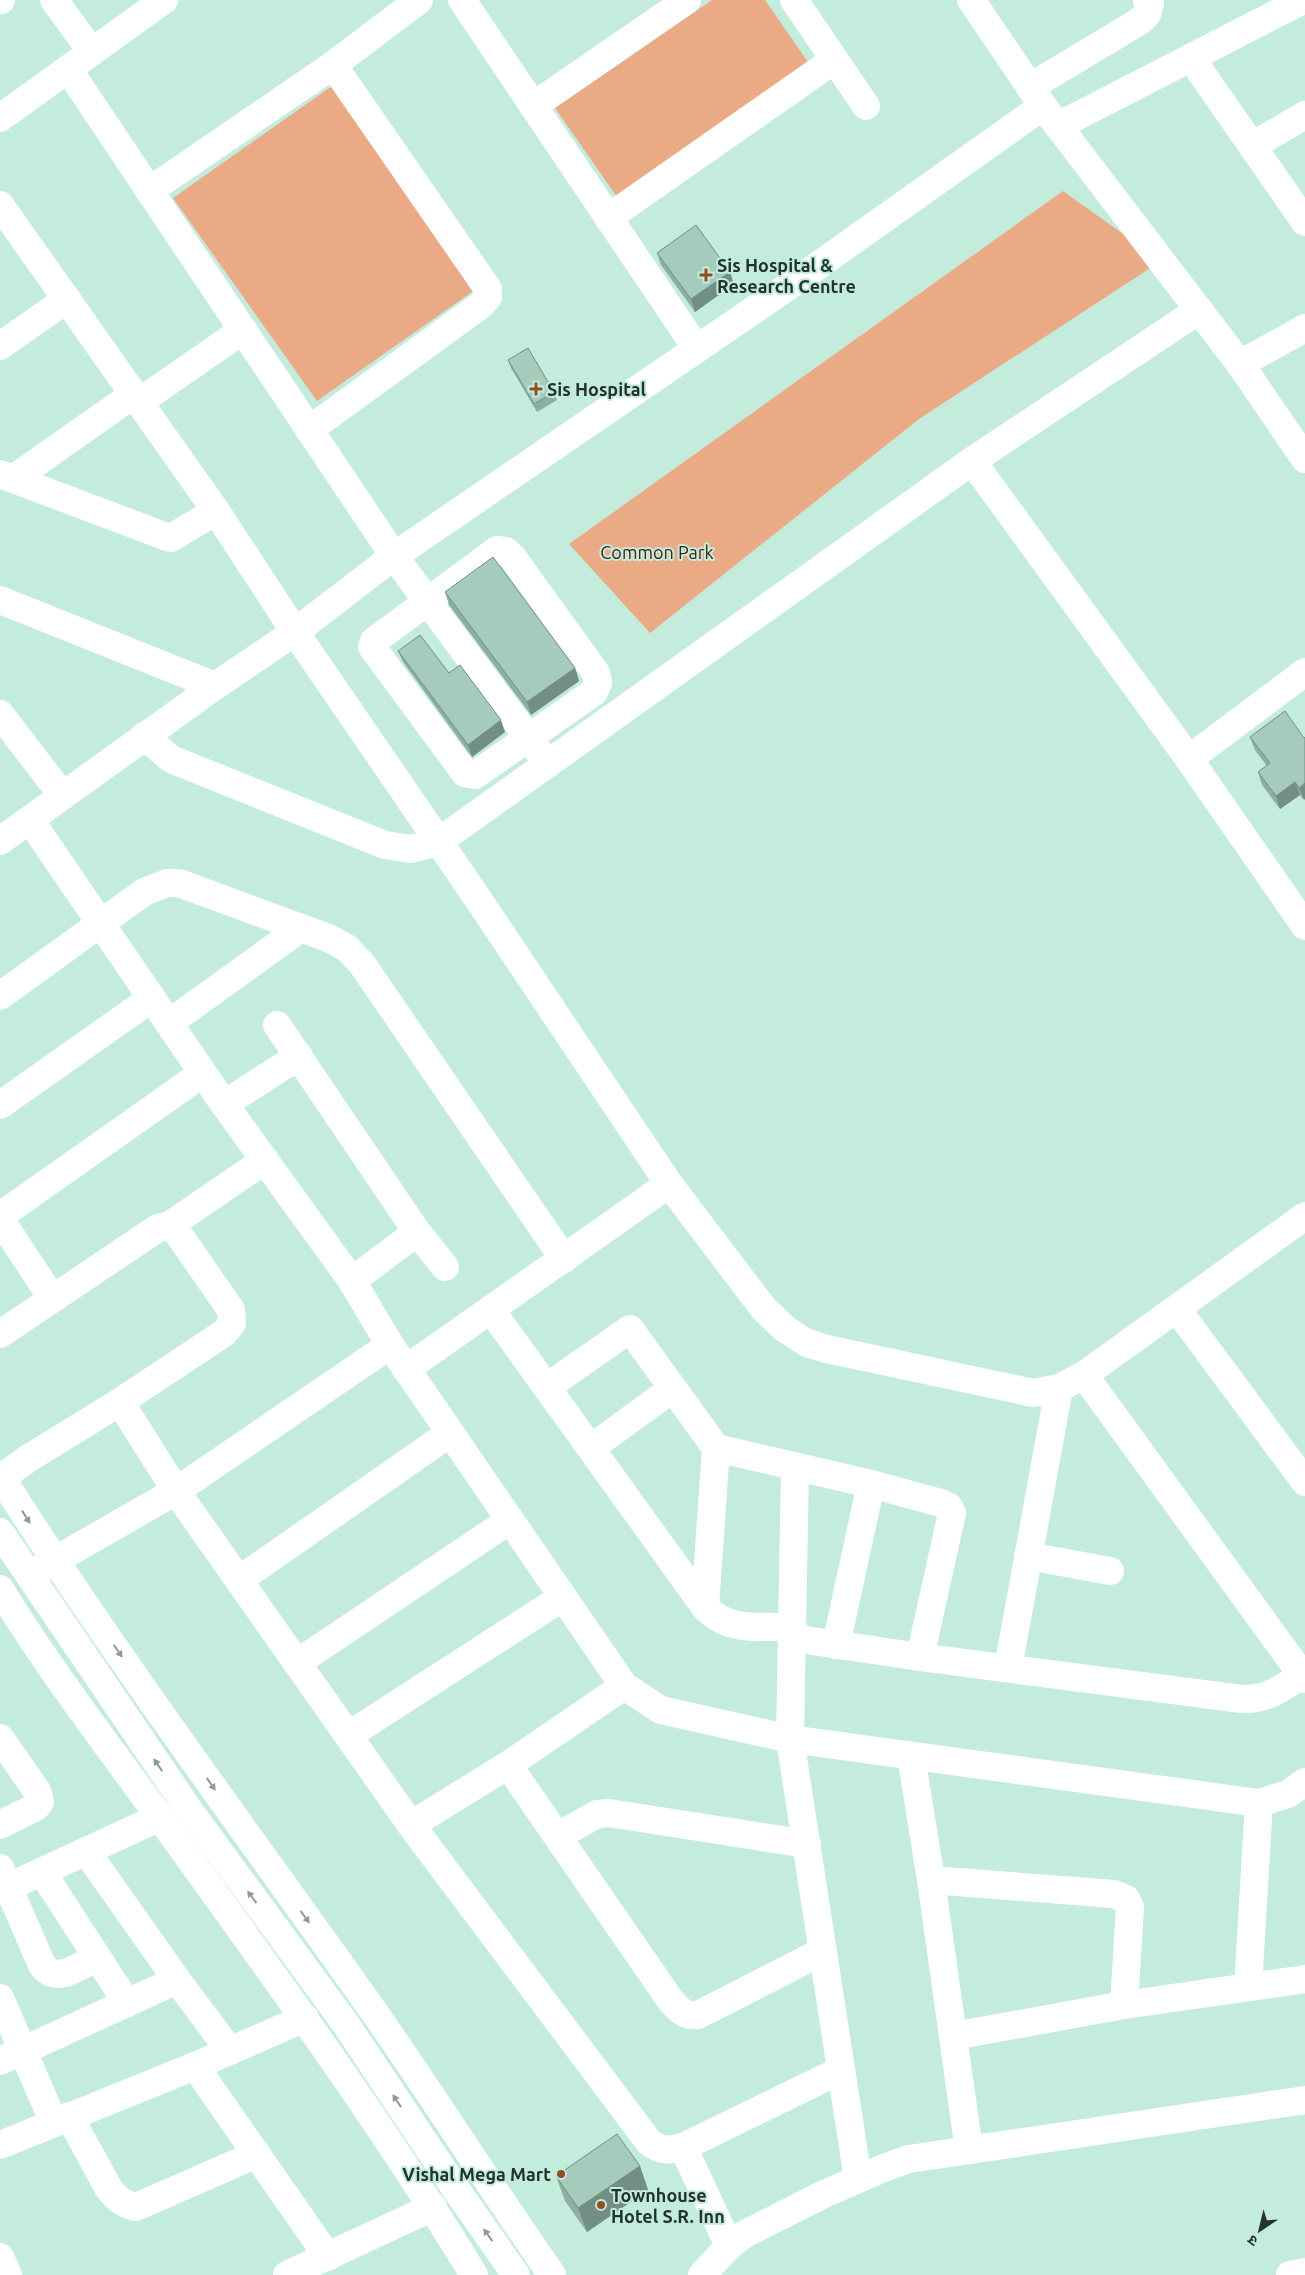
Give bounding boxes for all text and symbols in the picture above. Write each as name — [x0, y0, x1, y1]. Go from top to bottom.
place label: Sis Hospital & Research Centre — [717, 255, 856, 296]
marker: Sis Hospital & Research Centre — [699, 268, 713, 282]
place label: Sis Hospital — [547, 379, 646, 399]
marker: Sis Hospital — [529, 382, 543, 396]
park label: Common Park — [600, 542, 714, 562]
one-way arrow — [21, 1510, 31, 1524]
one-way arrow — [113, 1644, 123, 1658]
one-way arrow — [153, 1758, 163, 1772]
one-way arrow — [206, 1778, 216, 1791]
one-way arrow — [247, 1891, 258, 1904]
one-way arrow — [299, 1910, 310, 1923]
one-way arrow — [392, 2094, 402, 2107]
place label: Vishal Mega Mart — [402, 2164, 551, 2184]
marker: Vishal Mega Mart — [555, 2168, 567, 2180]
place label: Townhouse Hotel S.R. Inn — [611, 2185, 725, 2226]
marker: Townhouse Hotel S.R. Inn — [595, 2199, 607, 2211]
north arrow — [1235, 2205, 1285, 2255]
one-way arrow — [483, 2228, 493, 2242]
text: उ — [1244, 2231, 1260, 2250]

